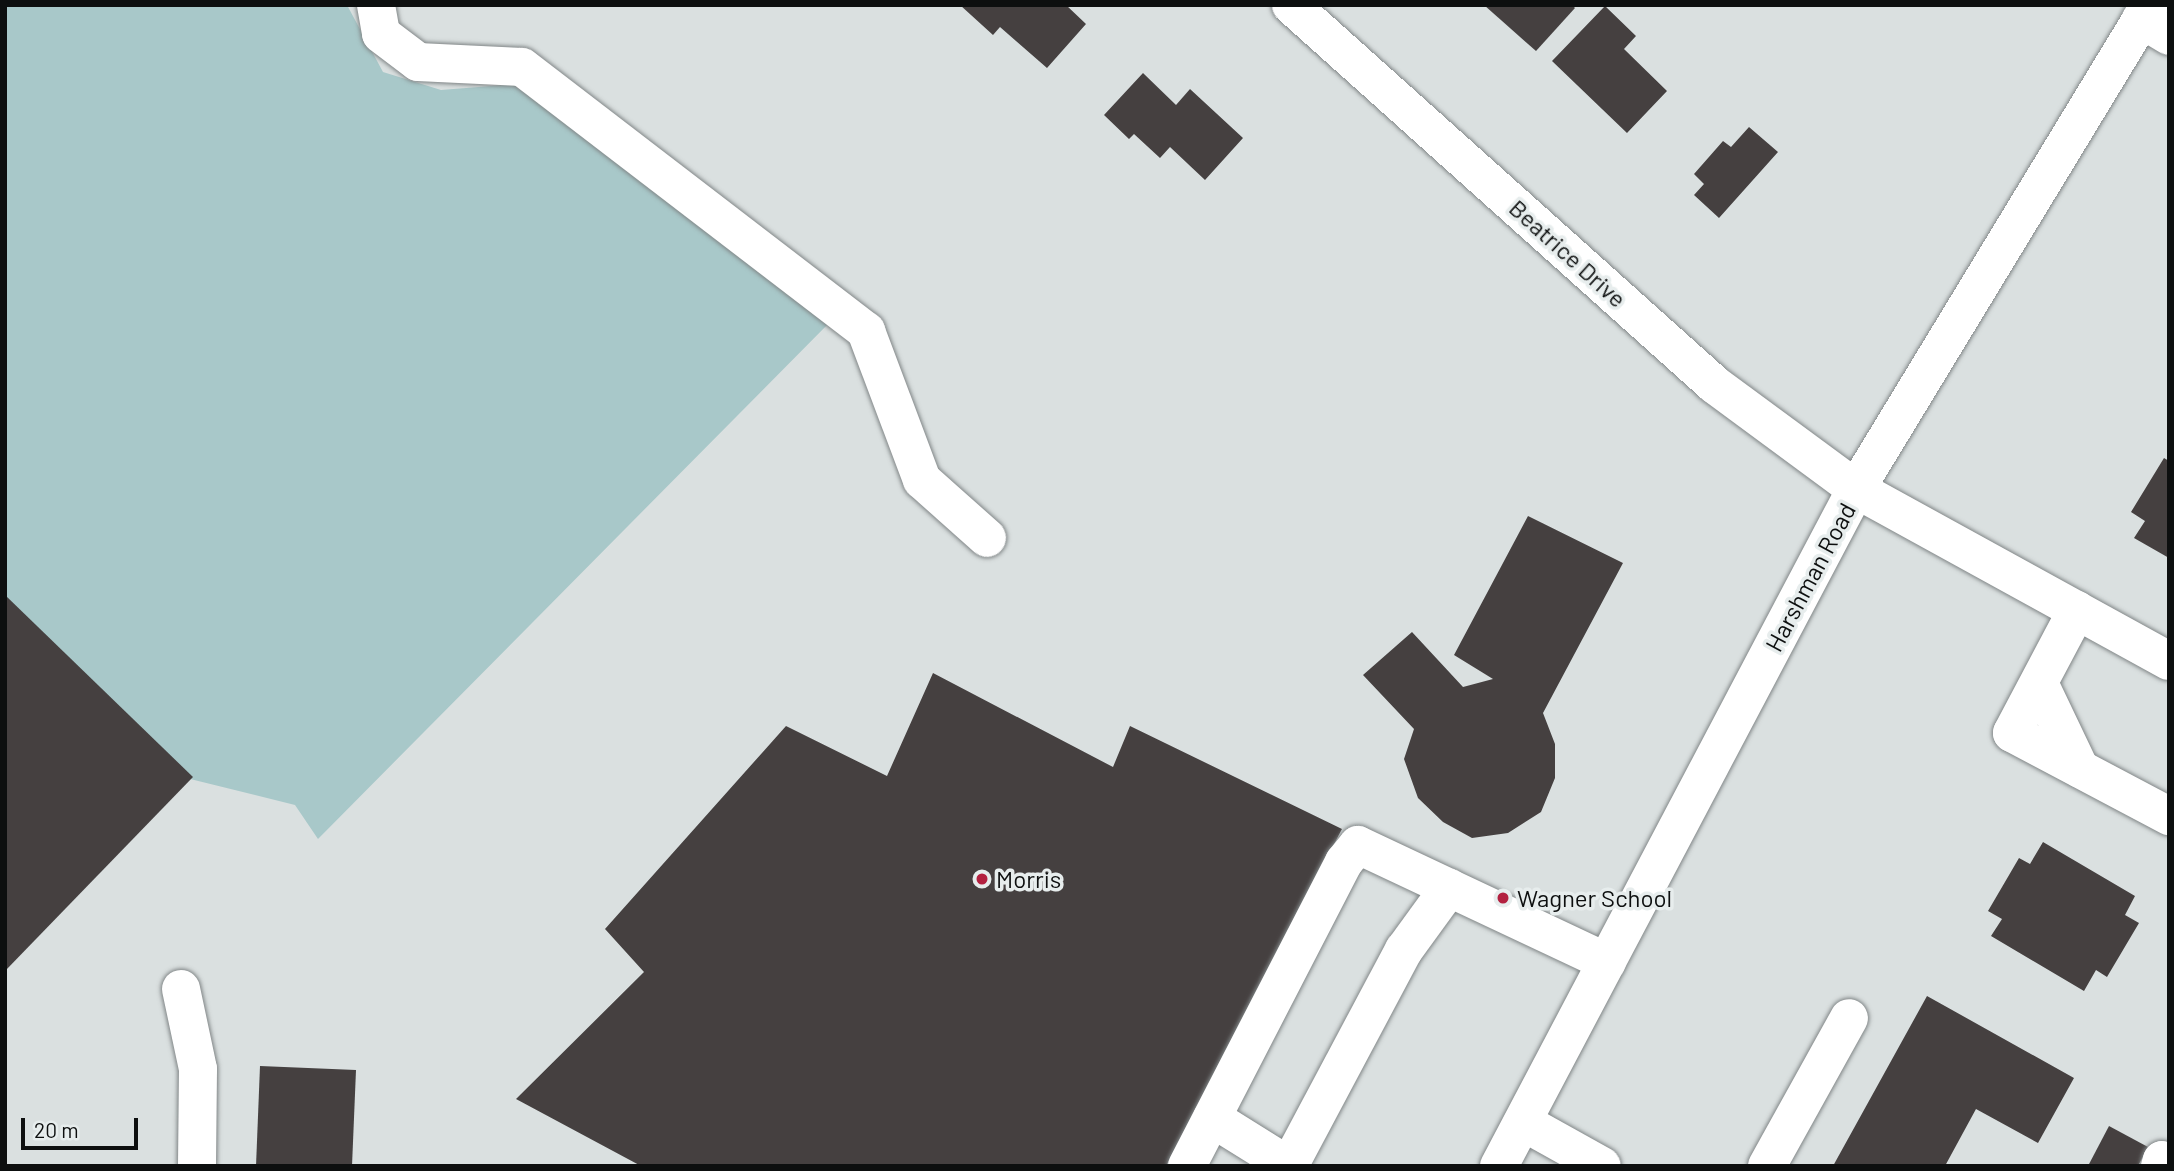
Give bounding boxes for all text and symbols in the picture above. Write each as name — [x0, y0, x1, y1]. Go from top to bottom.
street label: Beatrice Drive — [1504, 193, 1632, 313]
street label: Harshman Road — [1759, 498, 1861, 656]
place label: Morris — [996, 865, 1061, 893]
marker: Morris — [974, 871, 990, 887]
place label: Wagner School — [1517, 884, 1672, 912]
marker: Wagner School — [1495, 890, 1511, 906]
scale bar — [24, 1104, 142, 1148]
text: 20 m — [34, 1117, 79, 1142]

